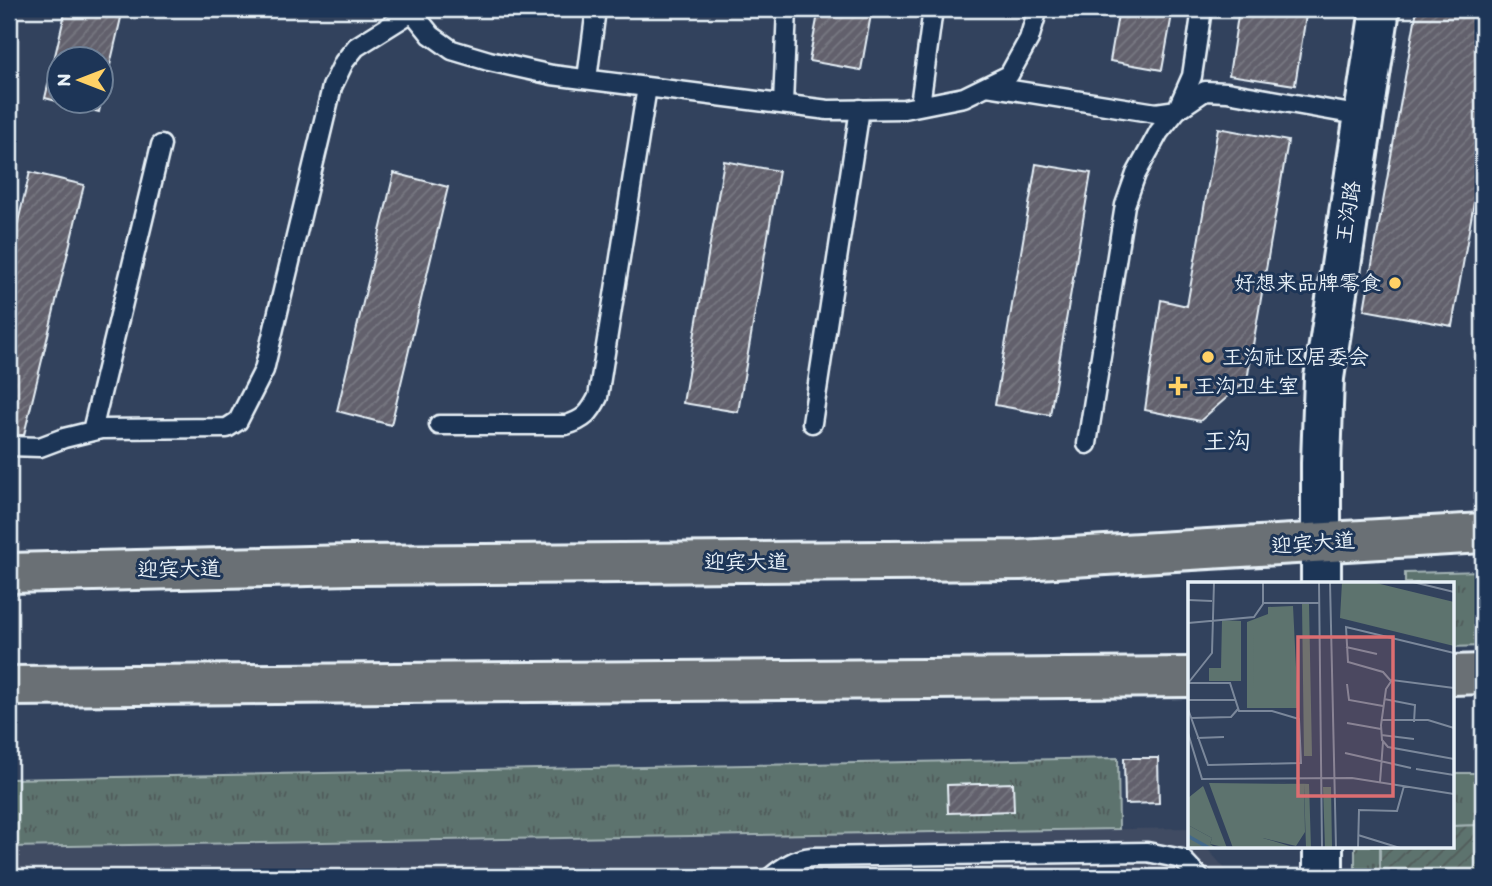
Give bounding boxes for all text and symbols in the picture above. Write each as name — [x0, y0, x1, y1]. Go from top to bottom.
north arrow — [46, 46, 116, 116]
text: N — [52, 74, 75, 86]
street label: 王沟路 — [1330, 179, 1365, 245]
place label: 好想来品牌零食 — [1234, 270, 1381, 295]
marker: 好想来品牌零食 — [1387, 275, 1403, 291]
place label: 王沟社区居委会 — [1222, 344, 1369, 369]
marker: 王沟社区居委会 — [1200, 349, 1216, 365]
place label: 王沟卫生室 — [1194, 373, 1299, 398]
marker: 王沟卫生室 — [1168, 376, 1188, 396]
district label: 王沟 — [1203, 426, 1251, 455]
street label: 迎宾大道 — [1270, 527, 1356, 558]
street label: 迎宾大道 — [704, 549, 788, 574]
street label: 迎宾大道 — [137, 555, 221, 582]
inset map — [1188, 582, 1454, 848]

